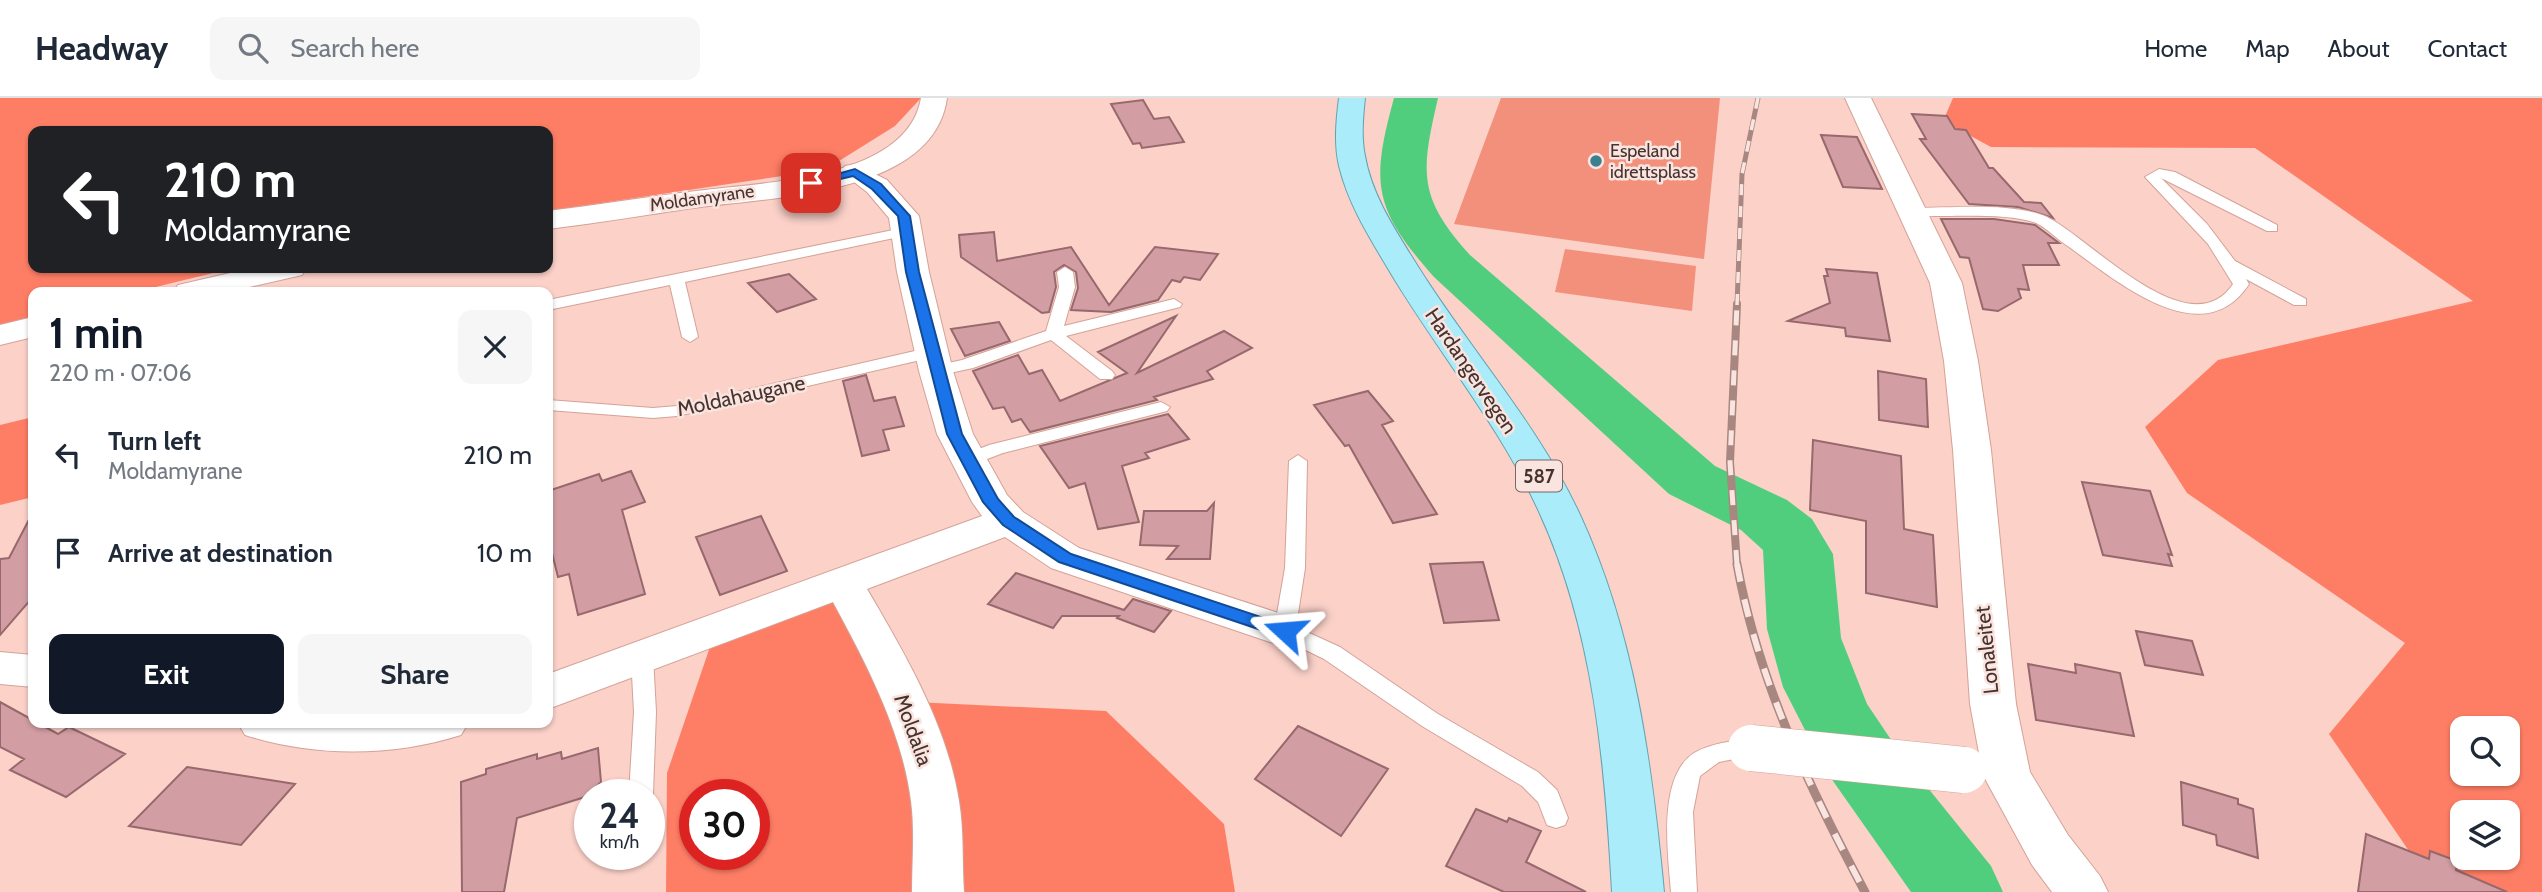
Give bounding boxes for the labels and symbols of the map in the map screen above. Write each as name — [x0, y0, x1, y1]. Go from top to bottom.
place label: Espeland idrettsplass — [1610, 140, 1696, 183]
pin — [781, 153, 841, 213]
marker: Espeland idrettsplass — [1588, 153, 1604, 169]
street label: Moldamyrane — [648, 180, 756, 216]
street label: Hardangervegen — [1420, 303, 1523, 438]
street label: Moldahaugane — [675, 370, 808, 421]
road number: 587 — [1516, 460, 1562, 492]
position arrow — [1248, 594, 1322, 668]
street label: Lonaleitet — [1969, 605, 2004, 695]
street label: Moldalia — [889, 691, 938, 769]
speed limit sign: 30 — [679, 779, 770, 870]

